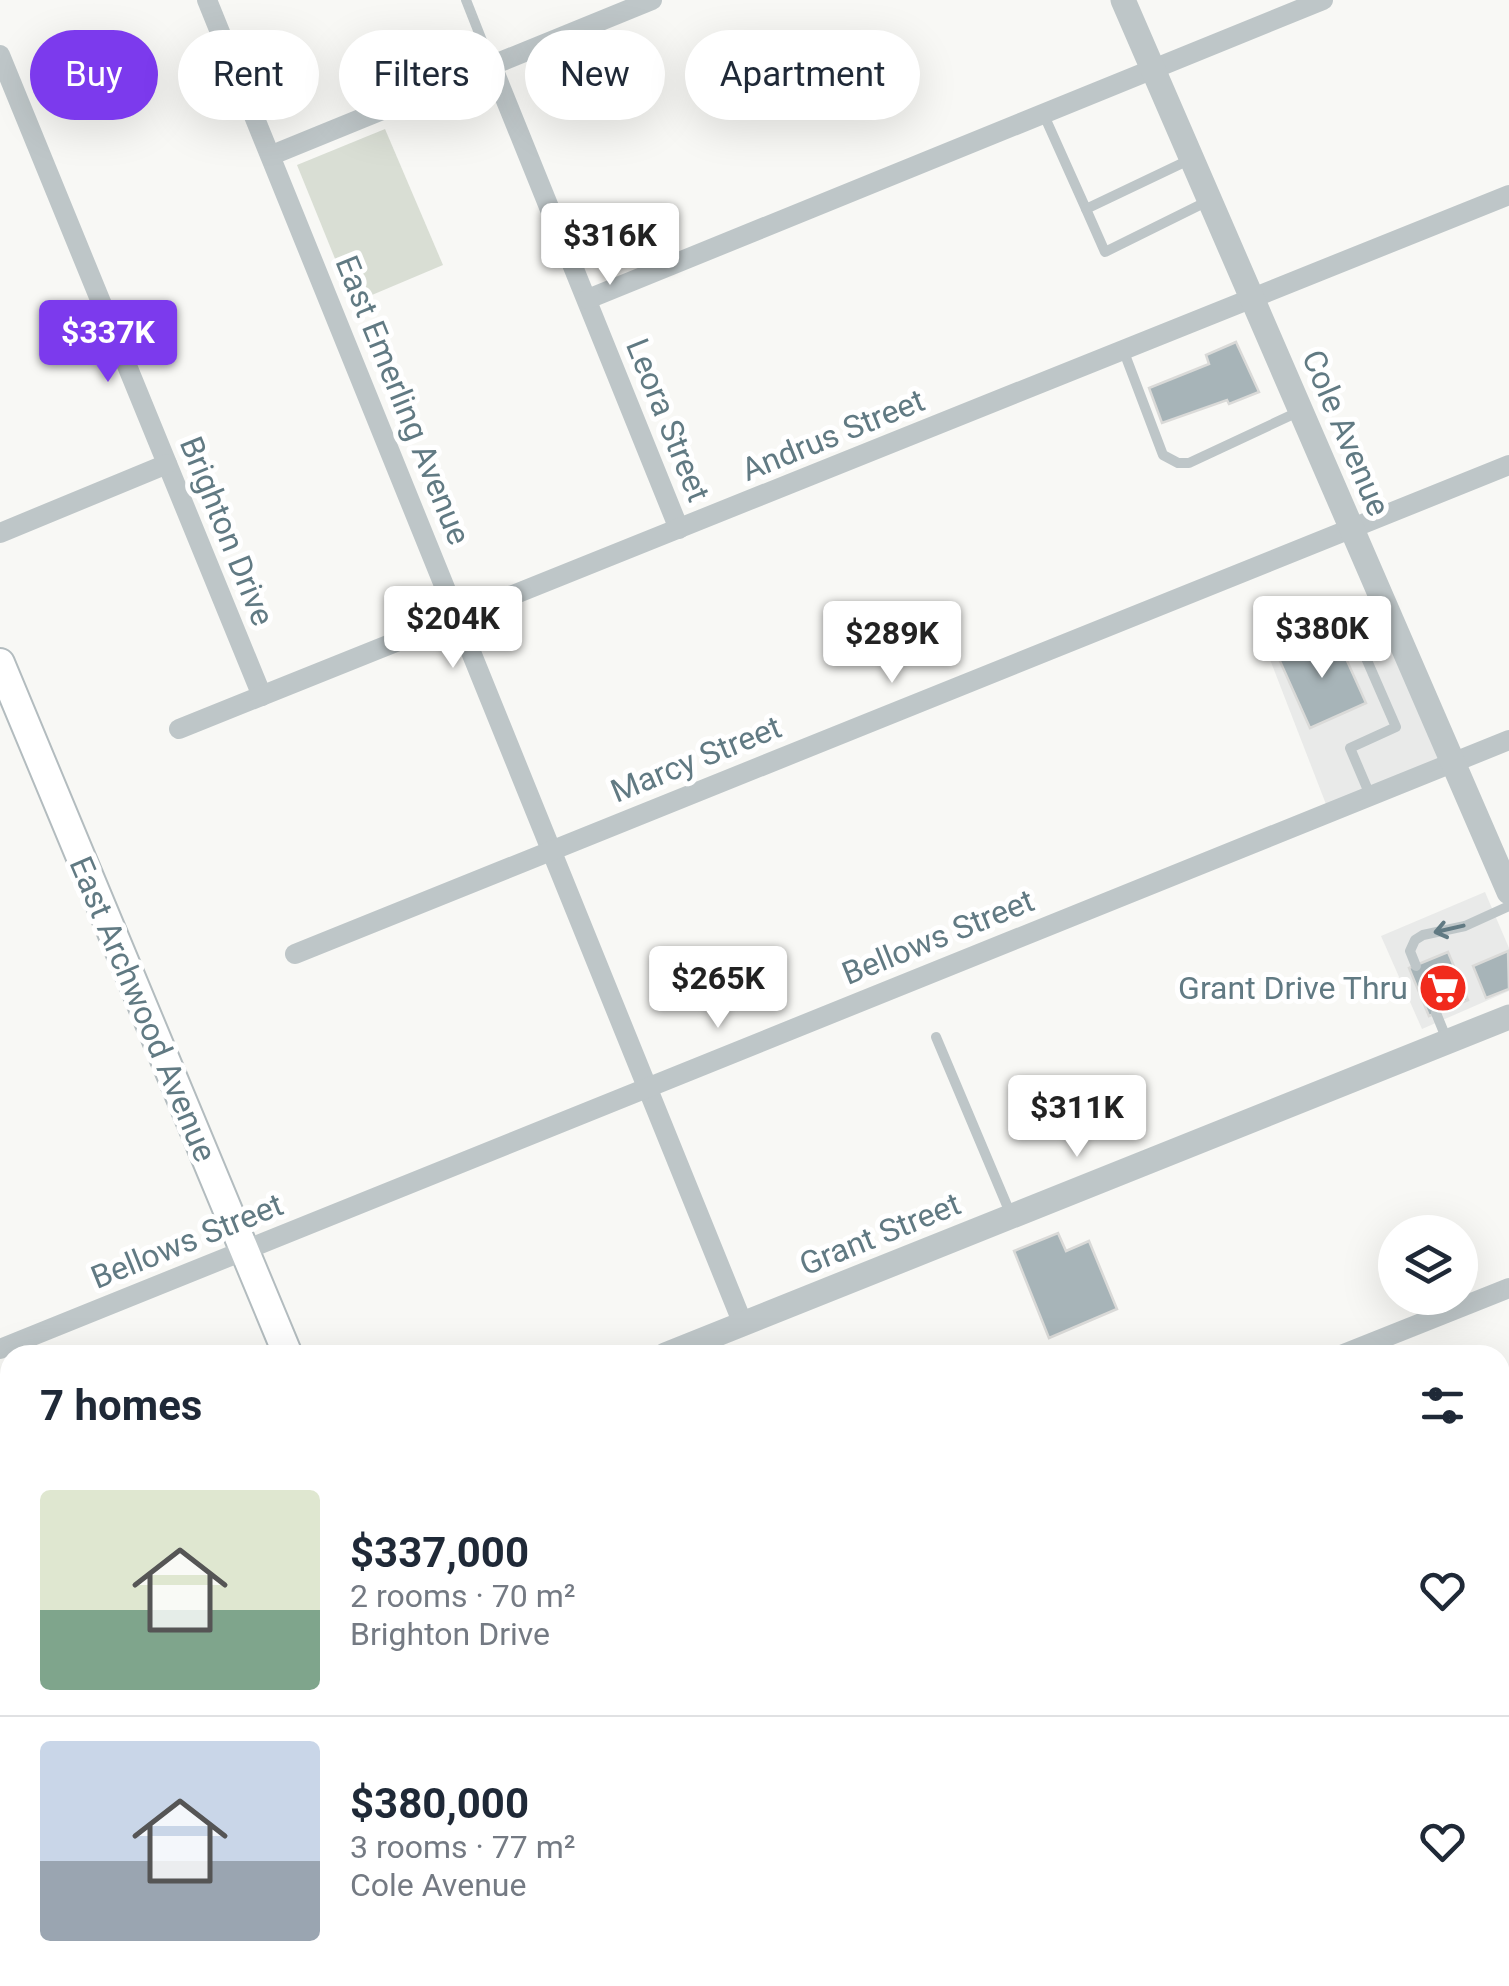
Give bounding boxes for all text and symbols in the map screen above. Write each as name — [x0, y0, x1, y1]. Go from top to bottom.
chip: Buy — [30, 30, 158, 120]
chip: Rent — [178, 30, 319, 120]
chip: Filters — [339, 30, 505, 120]
chip: New — [525, 30, 665, 120]
chip: Apartment — [685, 30, 920, 120]
pin: $316K — [540, 203, 680, 288]
text: $316K — [563, 216, 657, 254]
street label: East Emerling Avenue — [328, 250, 478, 550]
pin: $337K — [38, 300, 178, 385]
text: $337K — [61, 313, 155, 351]
street label: Leora Street — [618, 333, 718, 507]
street label: Cole Avenue — [1294, 344, 1398, 522]
street label: Andrus Street — [736, 381, 930, 489]
street label: Brighton Drive — [172, 431, 282, 631]
pin: $204K — [383, 586, 523, 671]
pin: $380K — [1252, 596, 1392, 681]
text: $204K — [406, 599, 500, 637]
pin: $289K — [822, 601, 962, 686]
text: $380K — [1275, 609, 1369, 647]
text: $289K — [845, 614, 939, 652]
street label: Marcy Street — [605, 708, 787, 810]
street label: East Archwood Avenue — [62, 851, 224, 1167]
street label: Bellows Street — [836, 881, 1040, 993]
one-way arrow — [1434, 921, 1466, 939]
pin: $265K — [648, 946, 788, 1031]
text: $265K — [671, 959, 765, 997]
supermarket icon: Grant Drive Thru — [1417, 962, 1469, 1014]
place label: Grant Drive Thru — [1178, 969, 1408, 1007]
pin: $311K — [1007, 1075, 1147, 1160]
text: $311K — [1030, 1088, 1124, 1126]
street label: Bellows Street — [85, 1185, 289, 1297]
street label: Grant Street — [794, 1185, 966, 1283]
map controls — [1378, 1215, 1478, 1315]
button: layers — [1378, 1215, 1478, 1315]
icon: filters — [1415, 1378, 1470, 1433]
text: 7 homes — [40, 1381, 202, 1430]
text: $337,000 — [350, 1528, 529, 1577]
icon: home — [120, 1530, 240, 1650]
icon: heart — [1415, 1563, 1470, 1618]
text: 2 rooms · 70 m² — [350, 1577, 575, 1615]
text: Brighton Drive — [350, 1615, 550, 1653]
text: $380,000 — [350, 1779, 529, 1828]
icon: home — [120, 1781, 240, 1901]
icon: heart — [1415, 1814, 1470, 1869]
text: 3 rooms · 77 m² — [350, 1828, 575, 1866]
text: Cole Avenue — [350, 1866, 526, 1904]

